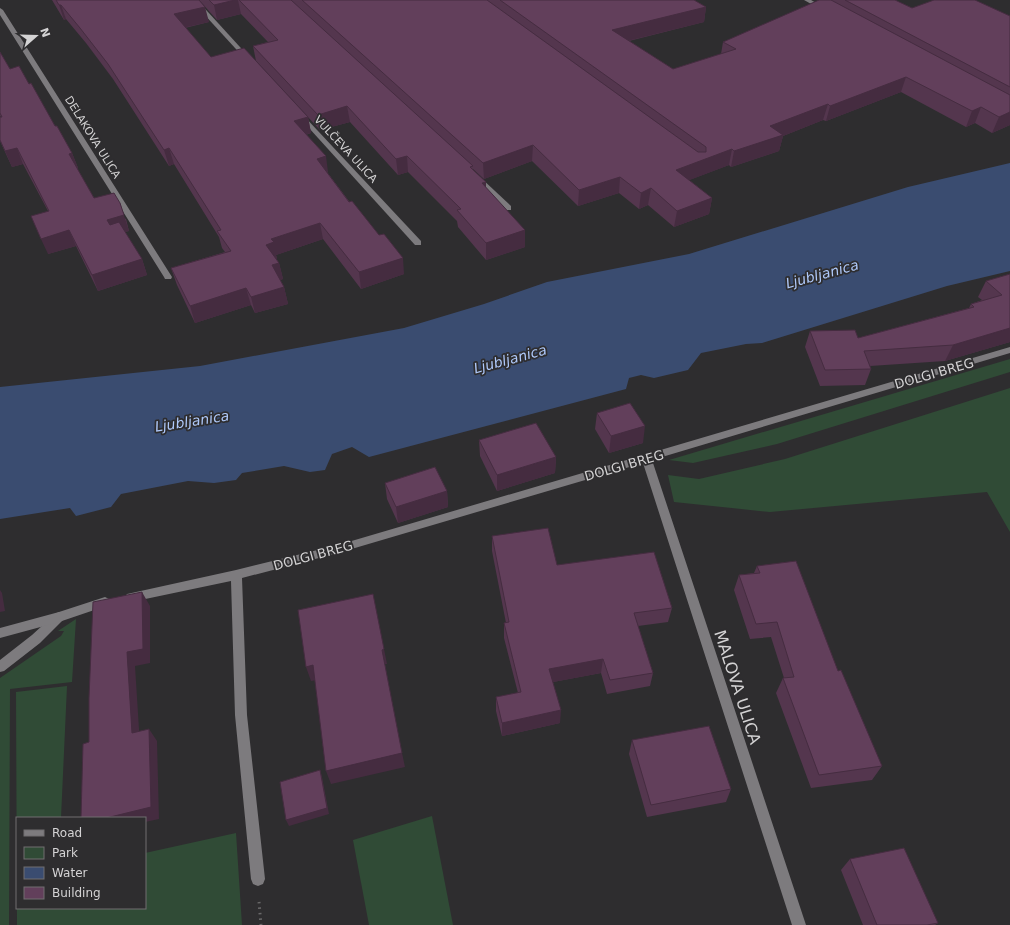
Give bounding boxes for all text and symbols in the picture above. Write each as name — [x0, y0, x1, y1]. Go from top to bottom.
north arrow — [16, 16, 56, 56]
text: N — [37, 26, 53, 39]
street label: DELAKOVA ULICA — [62, 94, 123, 181]
street label: VULČEVA ULICA — [311, 113, 380, 186]
water label: Ljubljanica — [784, 257, 860, 291]
water label: Ljubljanica — [472, 342, 548, 376]
street label: DOLGI BREG — [893, 355, 976, 392]
water label: Ljubljanica — [154, 407, 230, 435]
street label: DOLGI BREG — [583, 447, 666, 484]
street label: DOLGI BREG — [272, 538, 355, 573]
street label: MALOVA ULICA — [710, 628, 765, 747]
legend — [16, 817, 146, 909]
text: Road — [52, 826, 82, 840]
text: Park — [52, 846, 78, 860]
text: Water — [52, 866, 88, 880]
text: Building — [52, 886, 101, 900]

